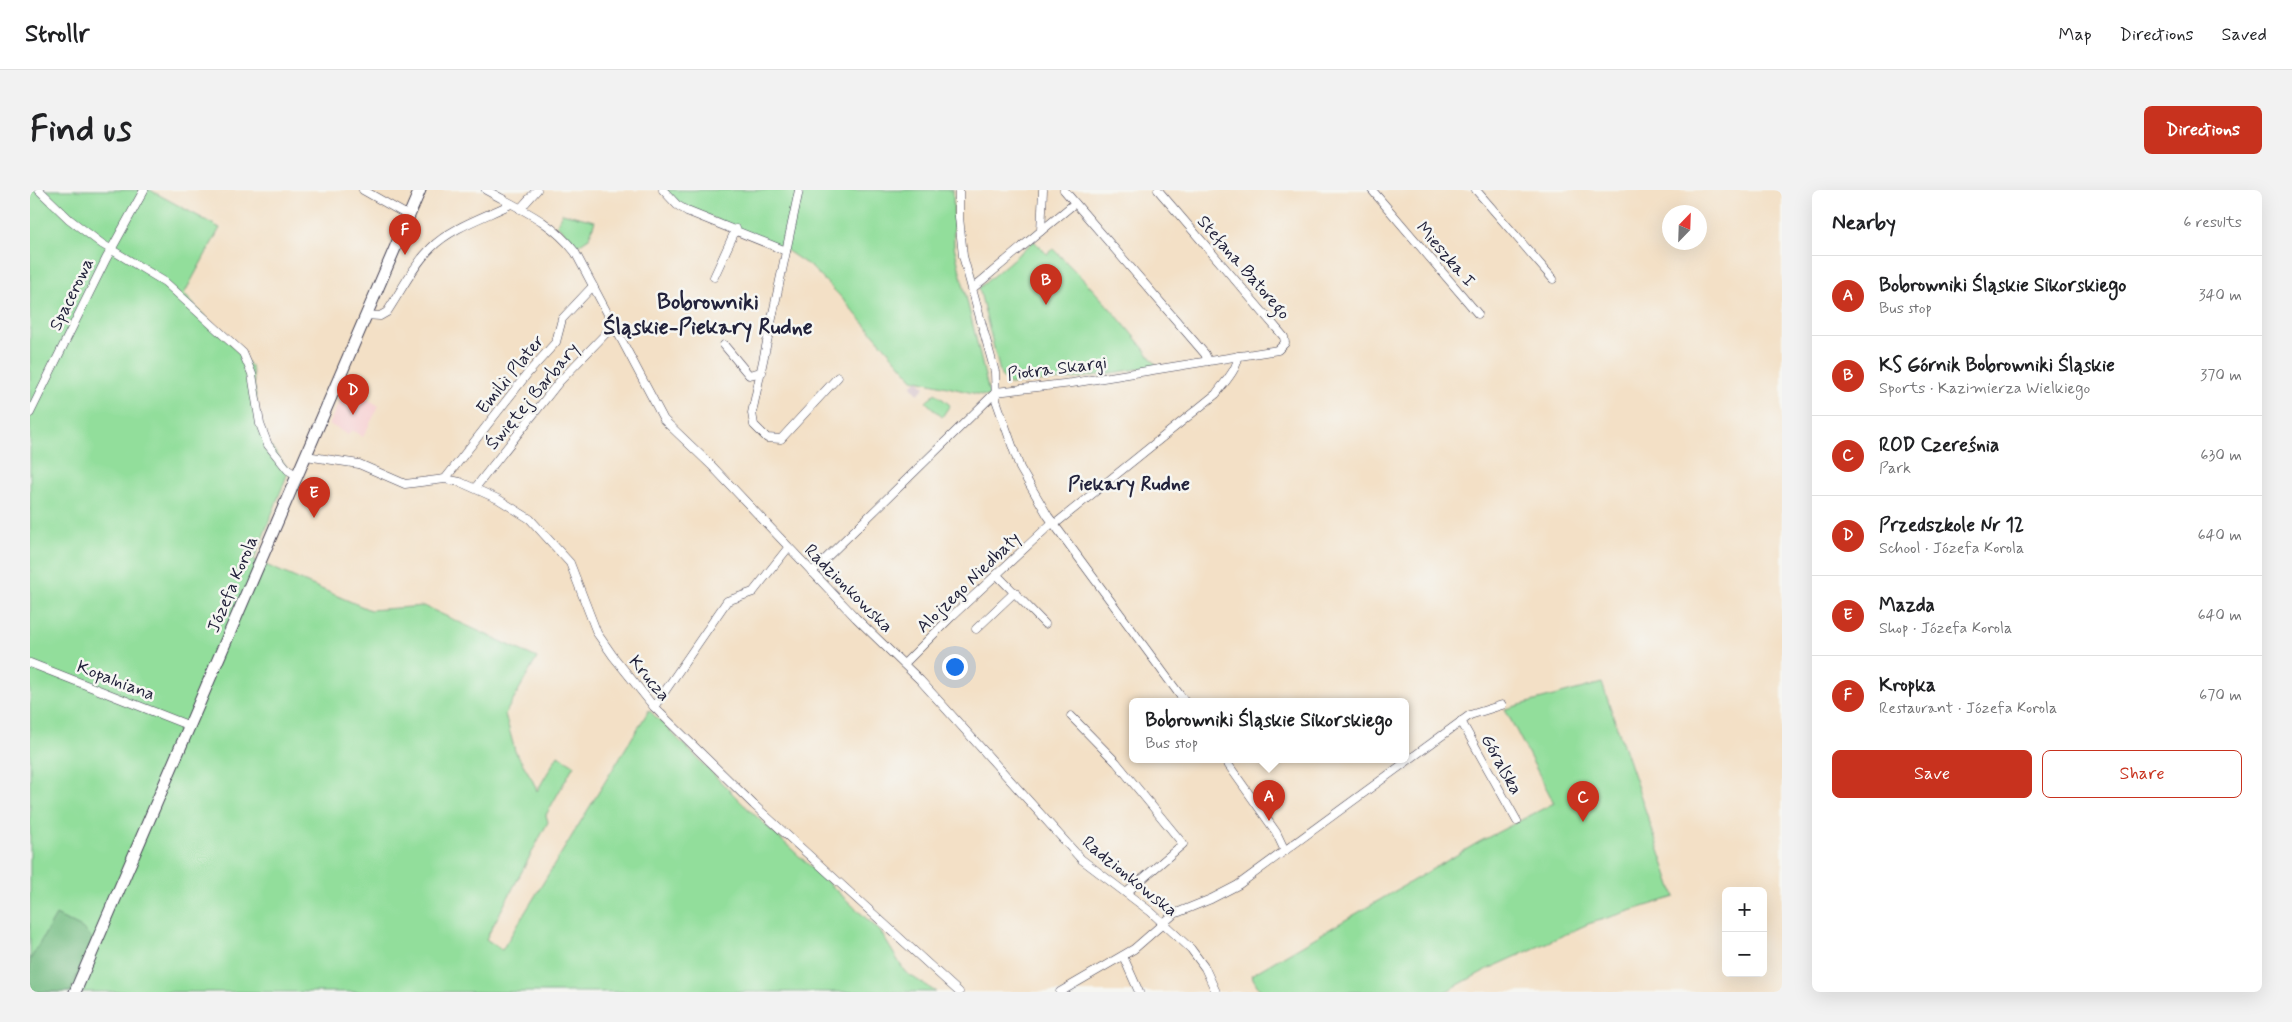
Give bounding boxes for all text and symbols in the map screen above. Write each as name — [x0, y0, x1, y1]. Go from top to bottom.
text: Strollr — [25, 19, 89, 50]
text: Map — [2059, 23, 2092, 47]
text: Directions — [2120, 23, 2194, 47]
text: Saved — [2222, 23, 2267, 47]
button: Directions — [2144, 106, 2262, 154]
text: Find us — [30, 107, 132, 153]
north arrow — [1662, 205, 1707, 250]
text: Nearby — [1832, 209, 1896, 237]
street label: Stefana Batorego — [1190, 210, 1295, 326]
text: 6 results — [2183, 212, 2242, 233]
pin: F — [389, 214, 421, 255]
street label: Mieszka I — [1410, 217, 1480, 292]
street label: Spacerowa — [44, 254, 100, 335]
pin: B — [1030, 264, 1062, 305]
text: Bobrowniki Śląskie Sikorskiego — [1879, 273, 2126, 298]
text: A — [1843, 285, 1853, 306]
text: 340 m — [2198, 285, 2242, 306]
district label: Bobrowniki Śląskie-Piekary Rudne — [603, 289, 813, 343]
text: Bus stop — [1879, 298, 1932, 319]
street label: Emilii Plater — [471, 329, 551, 419]
street label: Świętej Barbary — [481, 338, 585, 455]
street label: Piotra Skargi — [1006, 351, 1108, 387]
text: KS Górnik Bobrowniki Śląskie — [1879, 353, 2115, 378]
text: B — [1843, 365, 1853, 386]
text: 370 m — [2200, 365, 2242, 386]
pin: D — [337, 374, 369, 415]
text: Sports · Kazimierza Wielkiego — [1879, 378, 2090, 399]
text: ROD Czereśnia — [1879, 433, 1999, 458]
text: C — [1842, 445, 1854, 466]
text: 630 m — [2200, 445, 2242, 466]
text: Park — [1879, 458, 1911, 479]
district label: Piekary Rudne — [1068, 471, 1190, 498]
pin: E — [298, 477, 330, 518]
text: Przedszkole Nr 12 — [1879, 513, 2024, 538]
text: D — [1842, 525, 1854, 546]
text: 640 m — [2197, 525, 2242, 546]
street label: Alojzego Niedbały — [912, 527, 1026, 639]
street label: Józefa Korola — [202, 532, 264, 636]
text: School · Józefa Korola — [1879, 538, 2024, 559]
street label: Radzionkowska — [799, 539, 898, 638]
text: Mazda — [1879, 593, 1935, 618]
text: E — [1843, 605, 1853, 626]
text: 640 m — [2197, 605, 2242, 626]
text: Shop · Józefa Korola — [1879, 618, 2012, 639]
street label: Krucza — [623, 651, 675, 707]
your location — [942, 654, 968, 680]
street label: Kopalniana — [73, 655, 158, 707]
text: Kropka — [1879, 673, 1936, 698]
text: F — [1844, 685, 1852, 706]
text: 670 m — [2199, 685, 2242, 706]
popup — [1129, 698, 1409, 763]
text: Restaurant · Józefa Korola — [1879, 698, 2057, 719]
text: Bobrowniki Śląskie Sikorskiego — [1145, 708, 1393, 733]
street label: Góralska — [1475, 730, 1528, 799]
text: Bus stop — [1145, 733, 1198, 754]
button: Save — [1832, 750, 2032, 798]
button: Share — [2042, 750, 2242, 798]
pin: A — [1253, 780, 1285, 821]
pin: C — [1567, 781, 1599, 822]
street label: Radzionkowska — [1076, 831, 1182, 923]
map controls — [1722, 887, 1767, 977]
button: + — [1722, 887, 1767, 932]
button: − — [1722, 932, 1767, 977]

